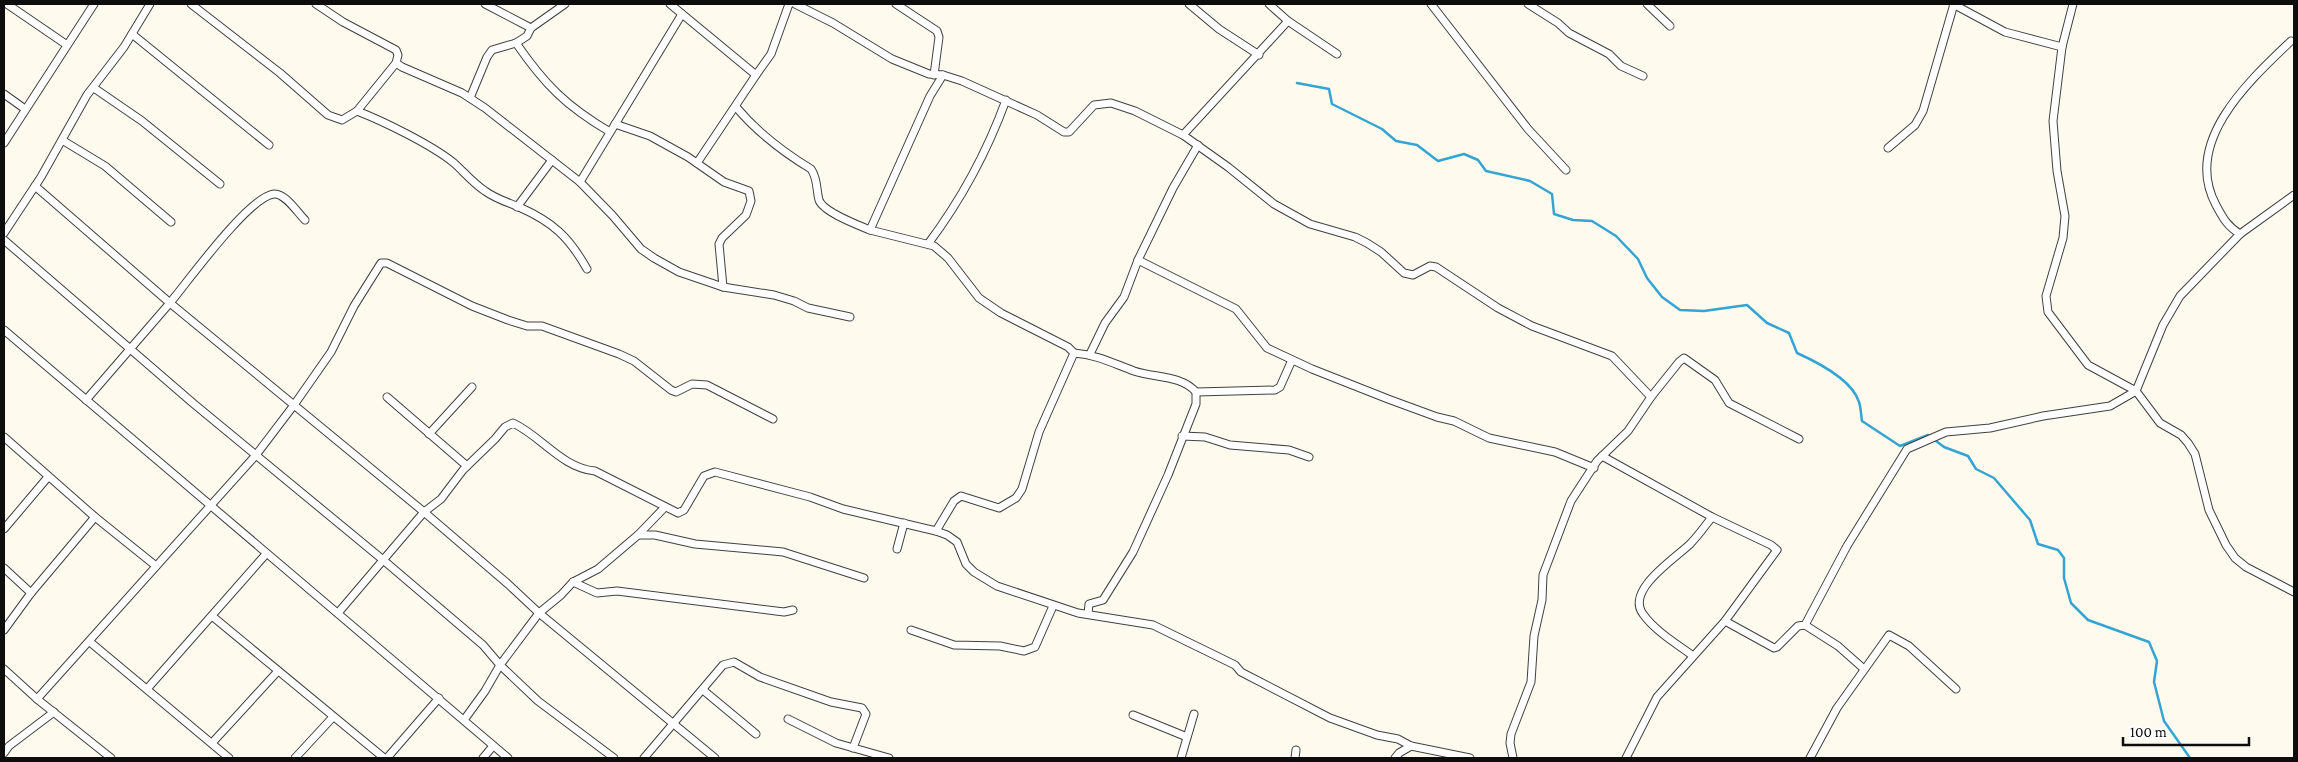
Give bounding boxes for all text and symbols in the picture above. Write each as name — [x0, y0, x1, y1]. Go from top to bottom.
scale bar — [2123, 714, 2249, 746]
text: 100 m — [2130, 724, 2167, 740]

